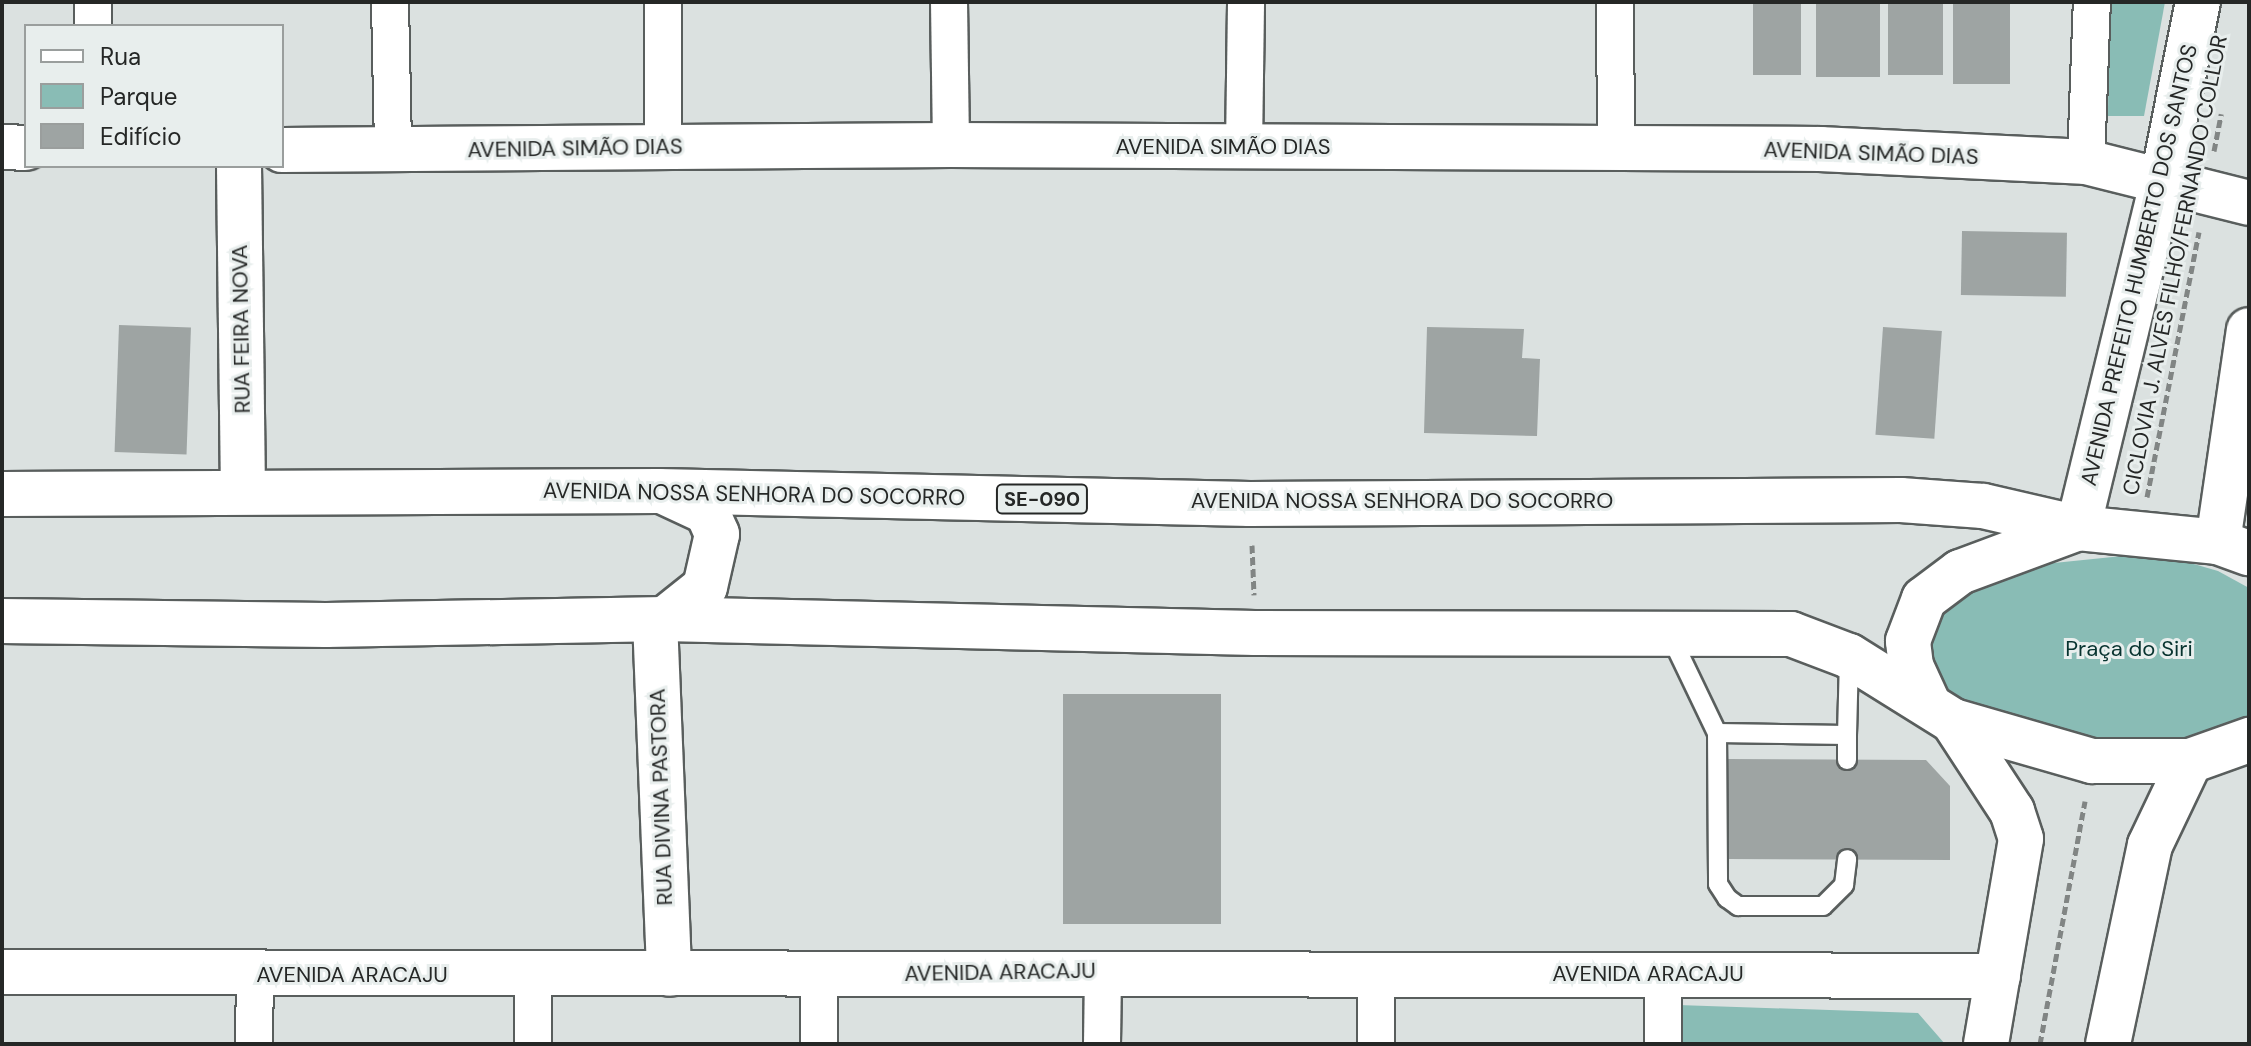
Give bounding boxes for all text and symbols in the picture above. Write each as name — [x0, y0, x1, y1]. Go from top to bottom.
legend — [24, 24, 284, 168]
street label: CICLOVIA J. ALVES FILHO/FERNANDO COLLOR — [2117, 33, 2233, 497]
text: Rua — [100, 41, 141, 72]
street label: AVENIDA PREFEITO HUMBERTO DOS SANTOS — [2075, 42, 2203, 488]
text: Parque — [100, 81, 177, 112]
text: Edifício — [100, 121, 182, 152]
street label: AVENIDA SIMÃO DIAS — [467, 133, 683, 163]
street label: AVENIDA SIMÃO DIAS — [1115, 134, 1331, 160]
street label: AVENIDA SIMÃO DIAS — [1763, 136, 1979, 170]
street label: RUA FEIRA NOVA — [226, 244, 256, 414]
street label: AVENIDA NOSSA SENHORA DO SOCORRO — [543, 477, 965, 511]
road number: SE-090 — [994, 483, 1090, 515]
street label: AVENIDA NOSSA SENHORA DO SOCORRO — [1191, 488, 1613, 514]
park label: Praça do Siri — [2065, 636, 2193, 662]
street label: RUA DIVINA PASTORA — [644, 688, 678, 906]
street label: AVENIDA ARACAJU — [904, 957, 1096, 987]
street label: AVENIDA ARACAJU — [1552, 961, 1744, 987]
street label: AVENIDA ARACAJU — [256, 962, 448, 988]

